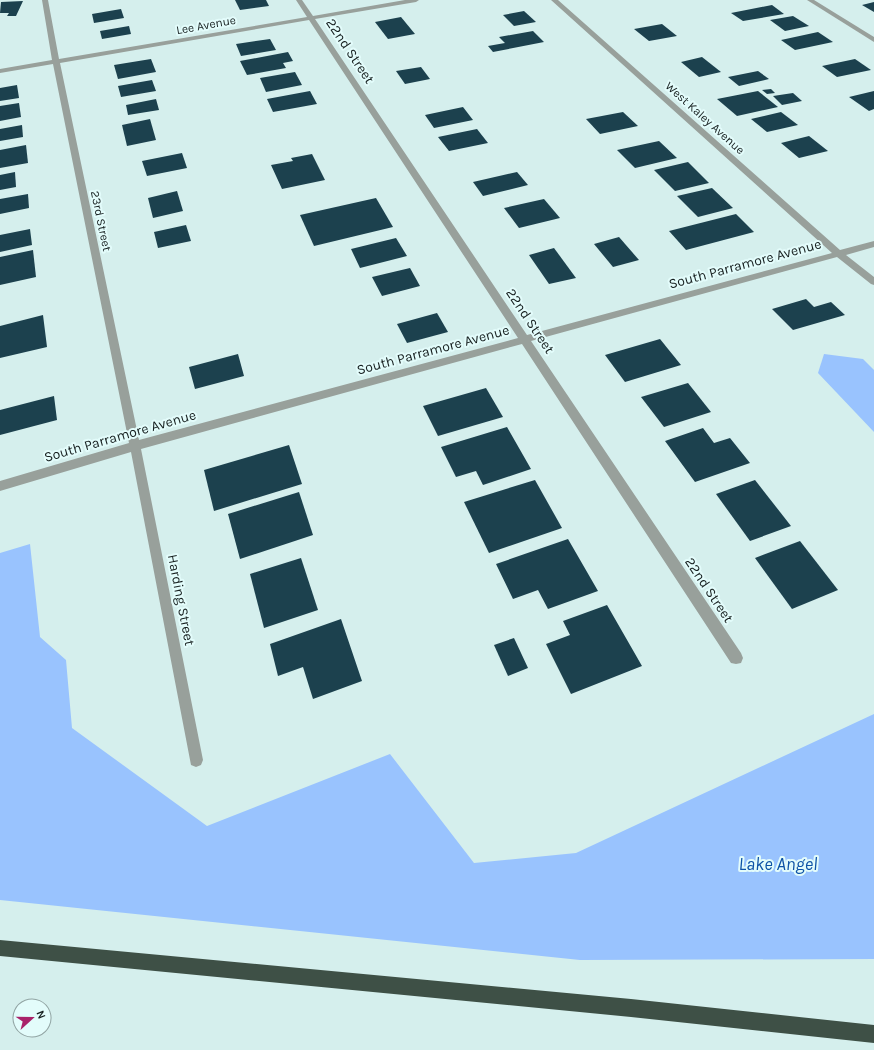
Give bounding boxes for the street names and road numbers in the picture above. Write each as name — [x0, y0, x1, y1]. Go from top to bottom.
street label: Lee Avenue — [175, 13, 237, 37]
street label: 22nd Street — [322, 15, 378, 87]
street label: West Kaley Avenue — [663, 79, 747, 157]
street label: 23rd Street — [88, 190, 114, 253]
street label: South Parramore Avenue — [667, 235, 823, 293]
street label: 22nd Street — [502, 285, 558, 357]
street label: South Parramore Avenue — [355, 321, 511, 379]
street label: South Parramore Avenue — [42, 406, 198, 466]
street label: Harding Street — [164, 553, 198, 647]
street label: 22nd Street — [681, 554, 737, 626]

